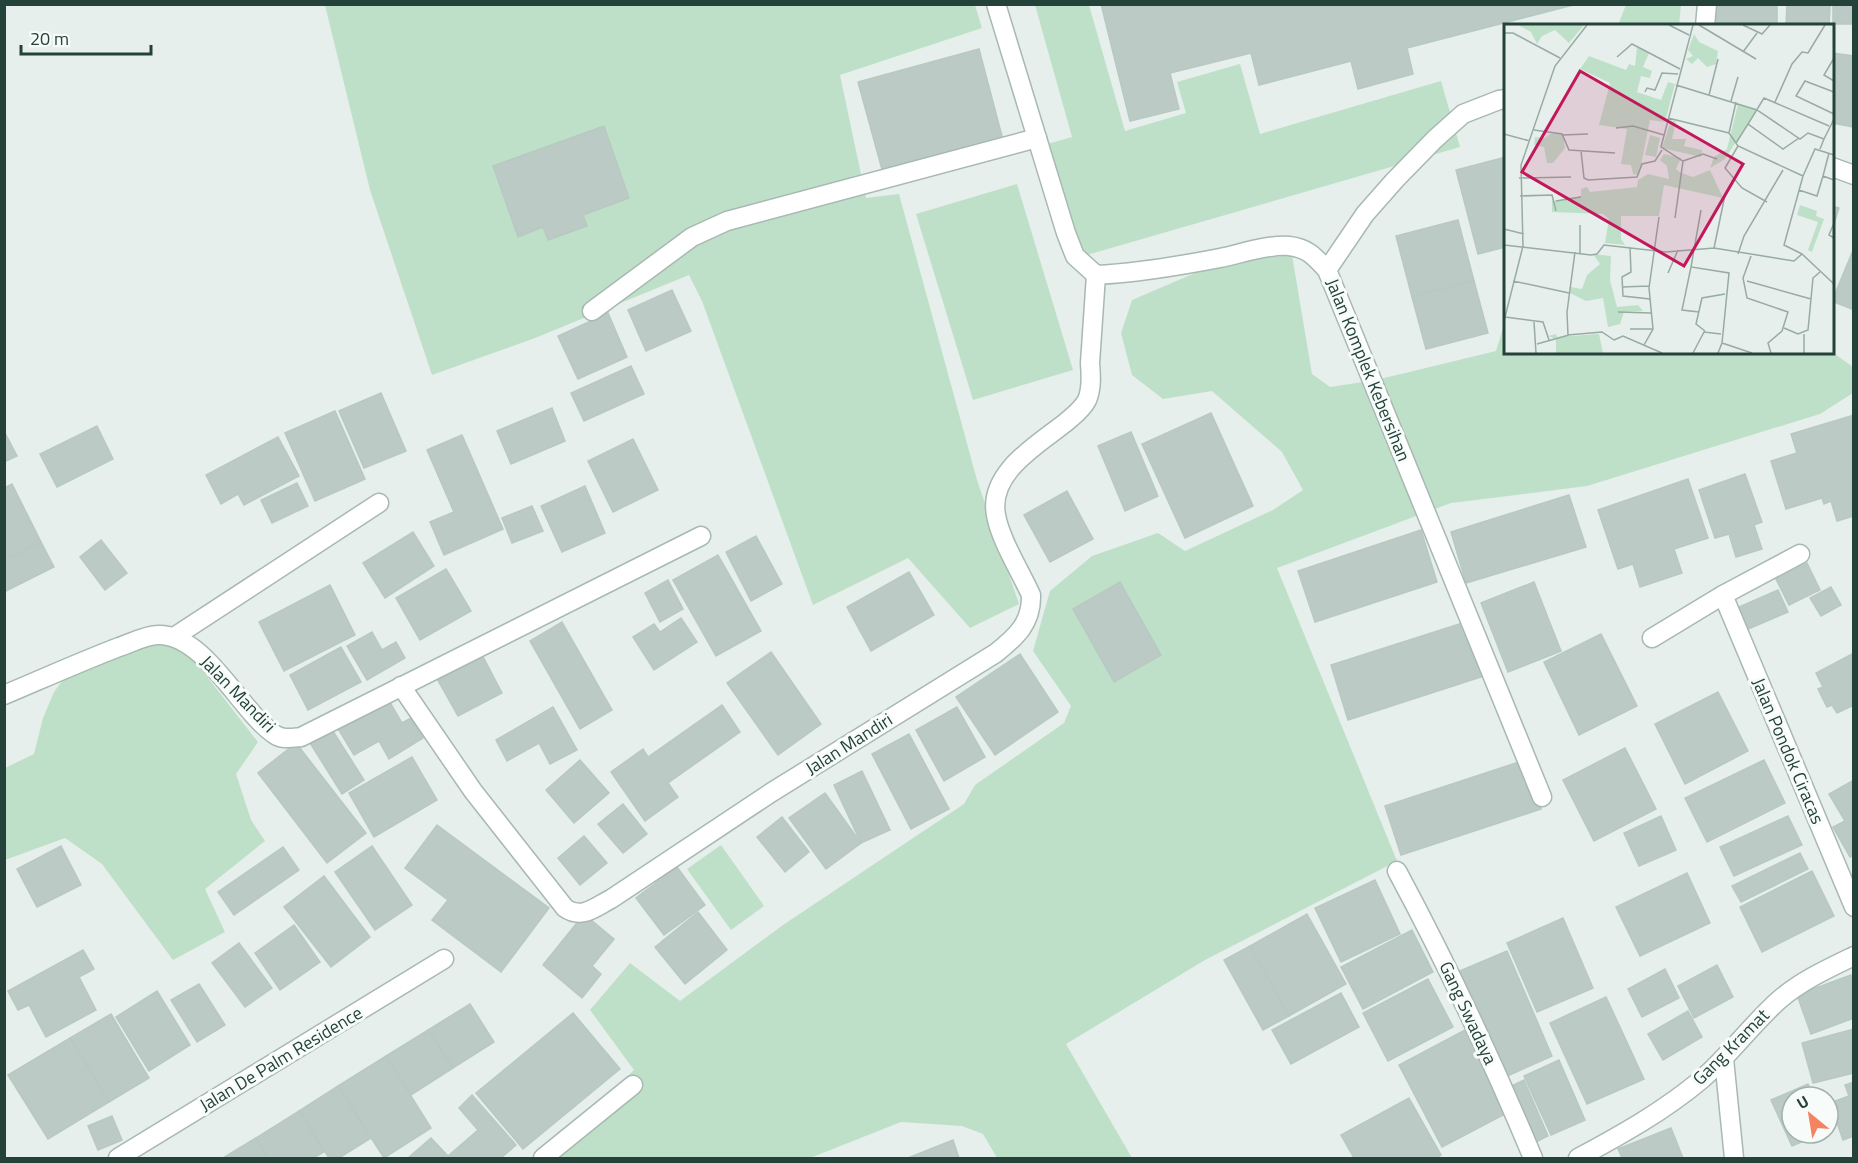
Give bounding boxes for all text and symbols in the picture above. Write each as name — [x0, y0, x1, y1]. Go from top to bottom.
scale bar — [21, 18, 152, 56]
inset map — [1504, 24, 1834, 354]
text: 20 m — [30, 25, 69, 52]
street label: Jalan Komplek Kebersihan — [1319, 274, 1418, 465]
street label: Jalan Mandiri — [194, 649, 282, 738]
street label: Jalan Pondok Ciracas — [1745, 673, 1831, 828]
street label: Jalan Mandiri — [800, 706, 898, 781]
street label: Gang Swadaya — [1433, 957, 1504, 1069]
street label: Jalan De Palm Residence — [194, 999, 367, 1118]
street label: Gang Kramat — [1686, 1002, 1776, 1091]
north arrow — [1780, 1085, 1840, 1145]
text: U — [1792, 1089, 1813, 1115]

